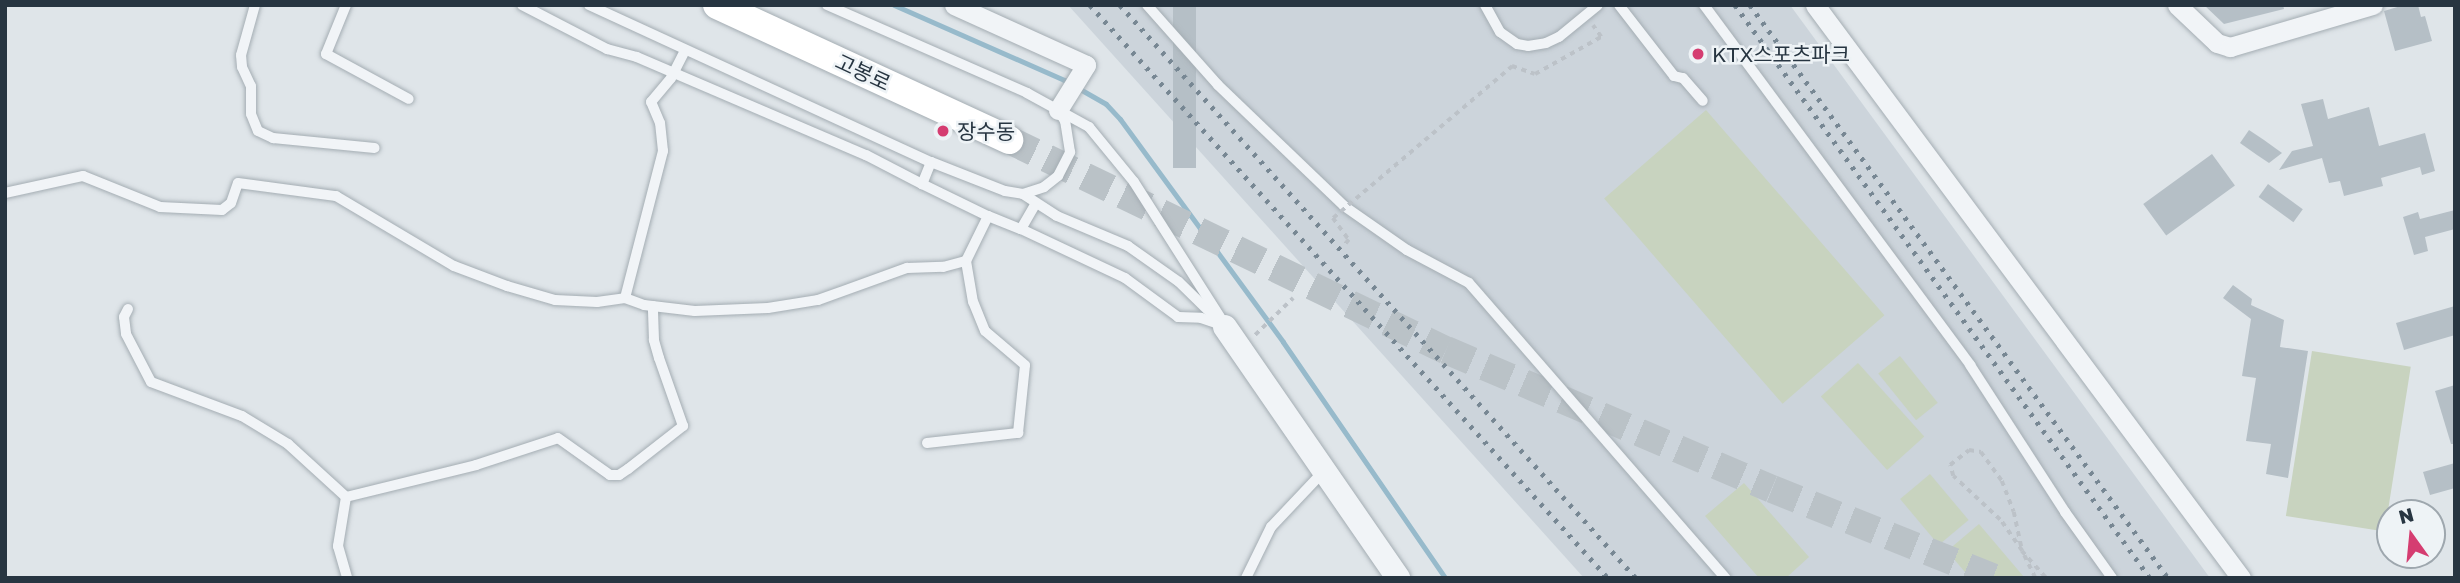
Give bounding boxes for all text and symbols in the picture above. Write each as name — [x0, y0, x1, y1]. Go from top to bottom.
place label: KTX스포츠파크 — [1712, 41, 1850, 67]
marker: KTX스포츠파크 — [1690, 46, 1706, 62]
street label: 고봉로 — [831, 48, 895, 96]
place label: 장수동 — [957, 118, 1015, 144]
marker: 장수동 — [935, 123, 951, 139]
north arrow — [2376, 499, 2446, 569]
text: N — [2396, 502, 2416, 528]

